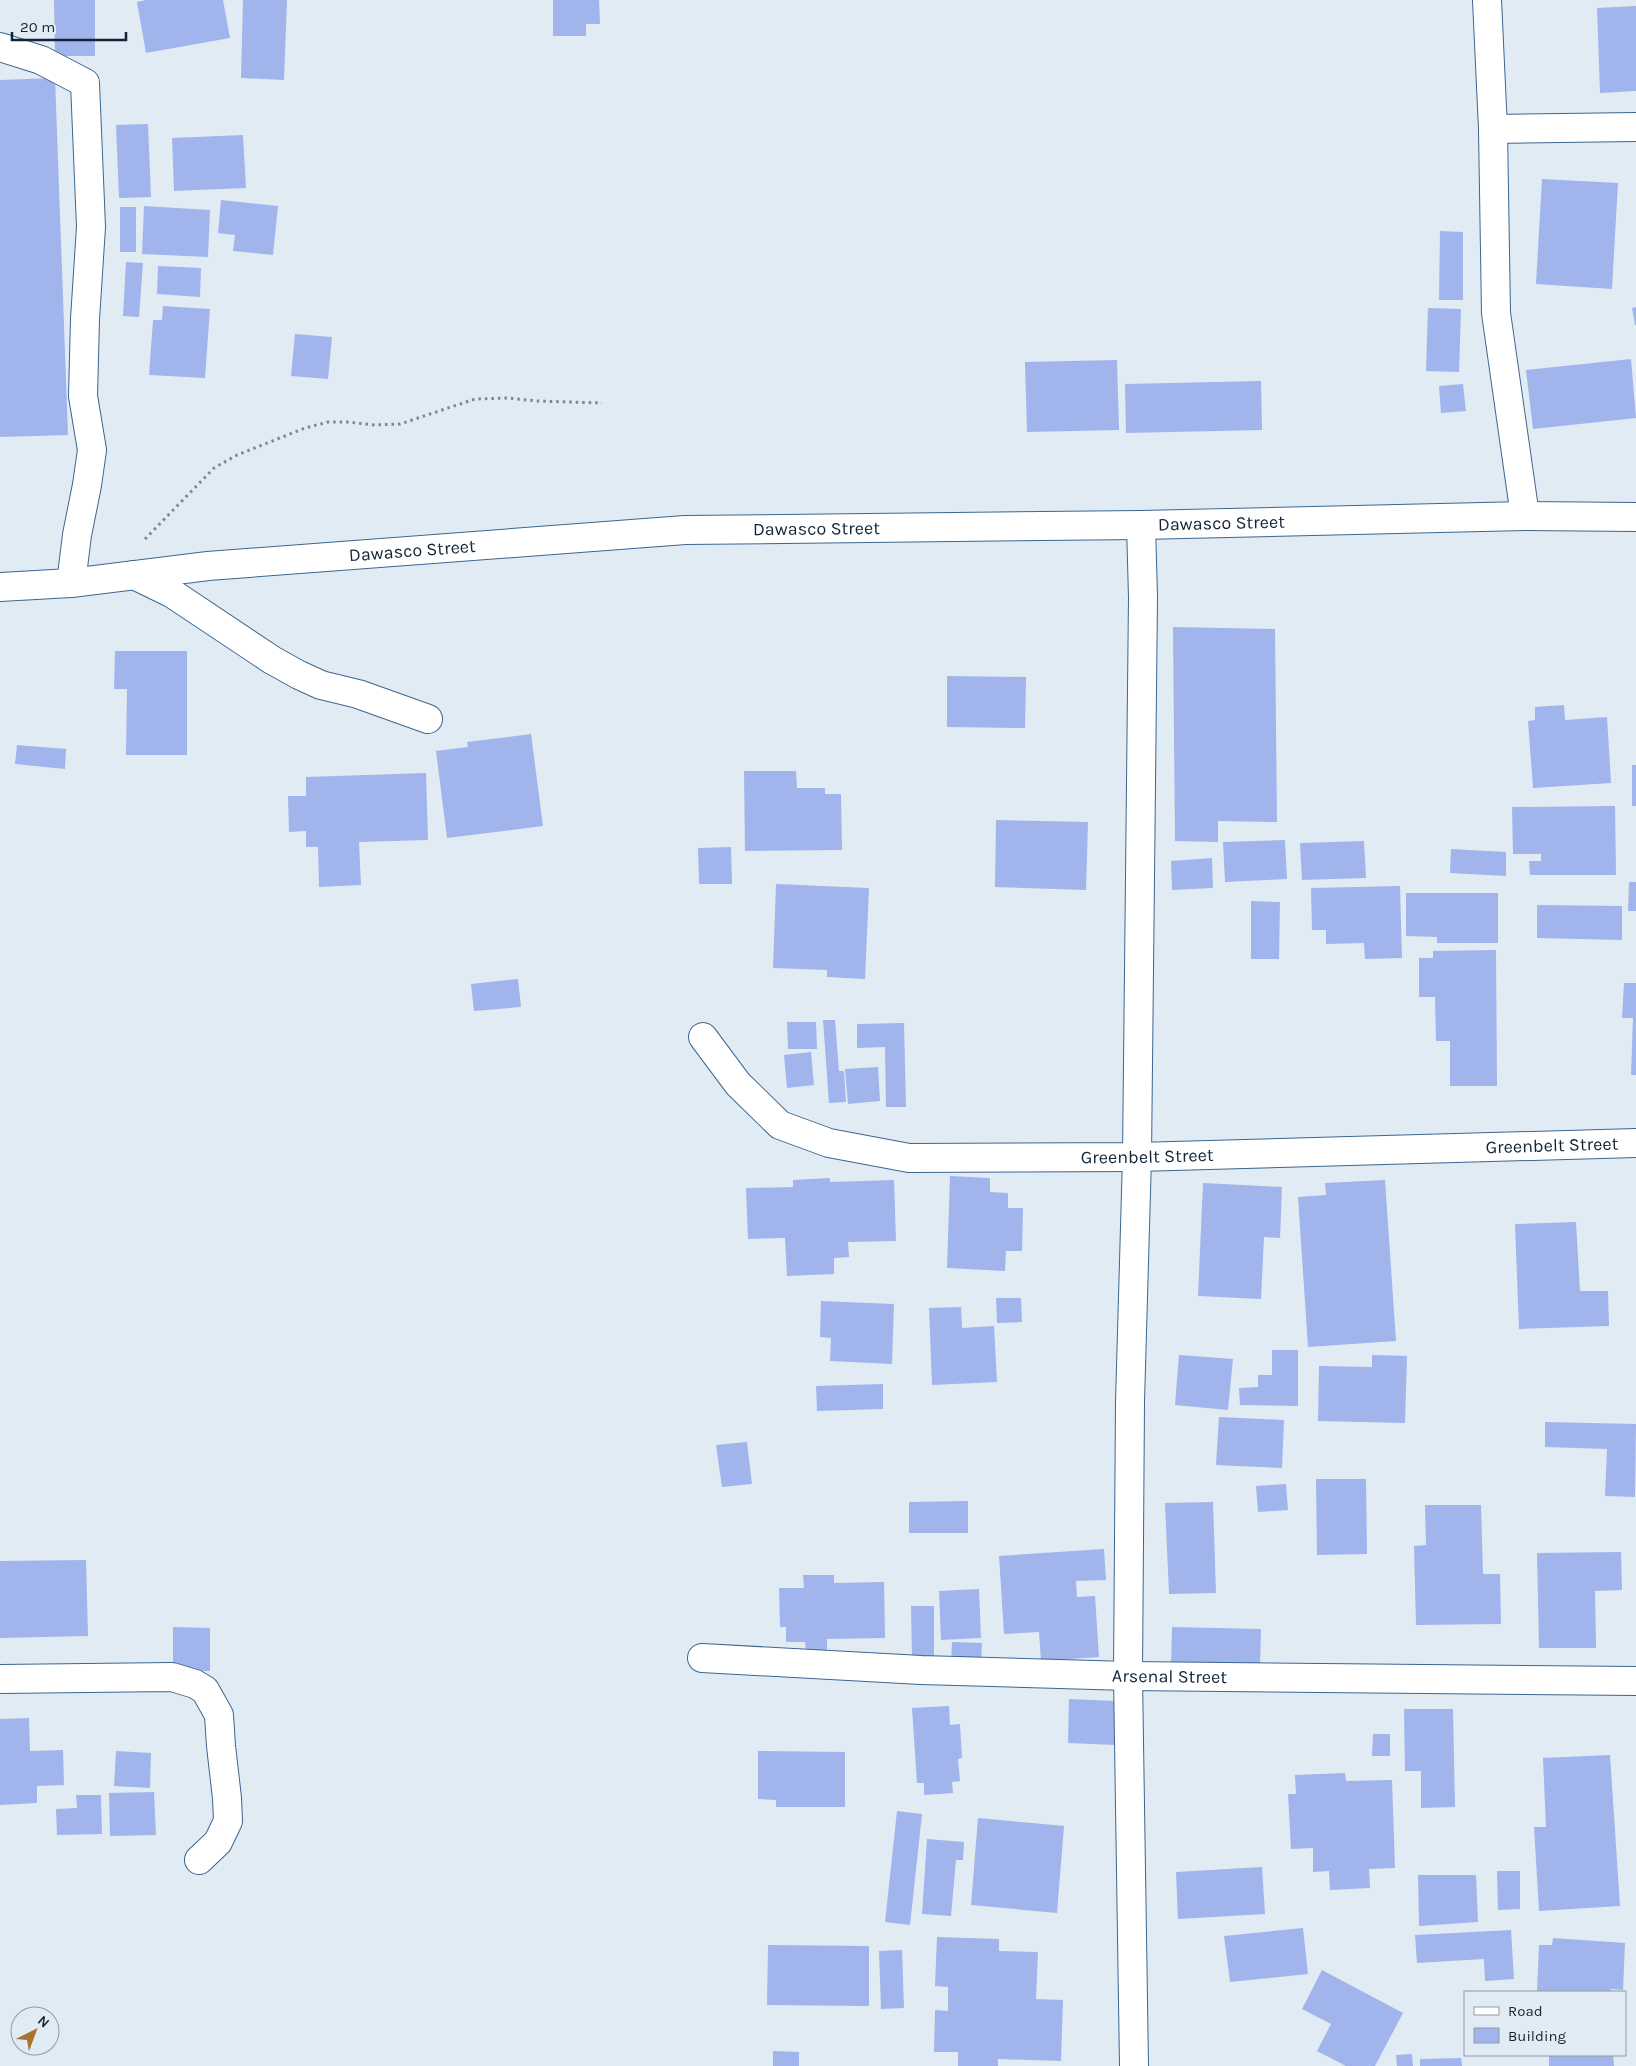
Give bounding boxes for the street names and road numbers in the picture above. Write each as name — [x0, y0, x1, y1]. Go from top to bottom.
street label: Dawasco Street — [1158, 511, 1285, 536]
street label: Dawasco Street — [753, 517, 880, 540]
street label: Dawasco Street — [348, 535, 477, 566]
street label: Greenbelt Street — [1485, 1132, 1619, 1158]
street label: Greenbelt Street — [1081, 1144, 1214, 1168]
street label: Arsenal Street — [1112, 1665, 1227, 1688]

